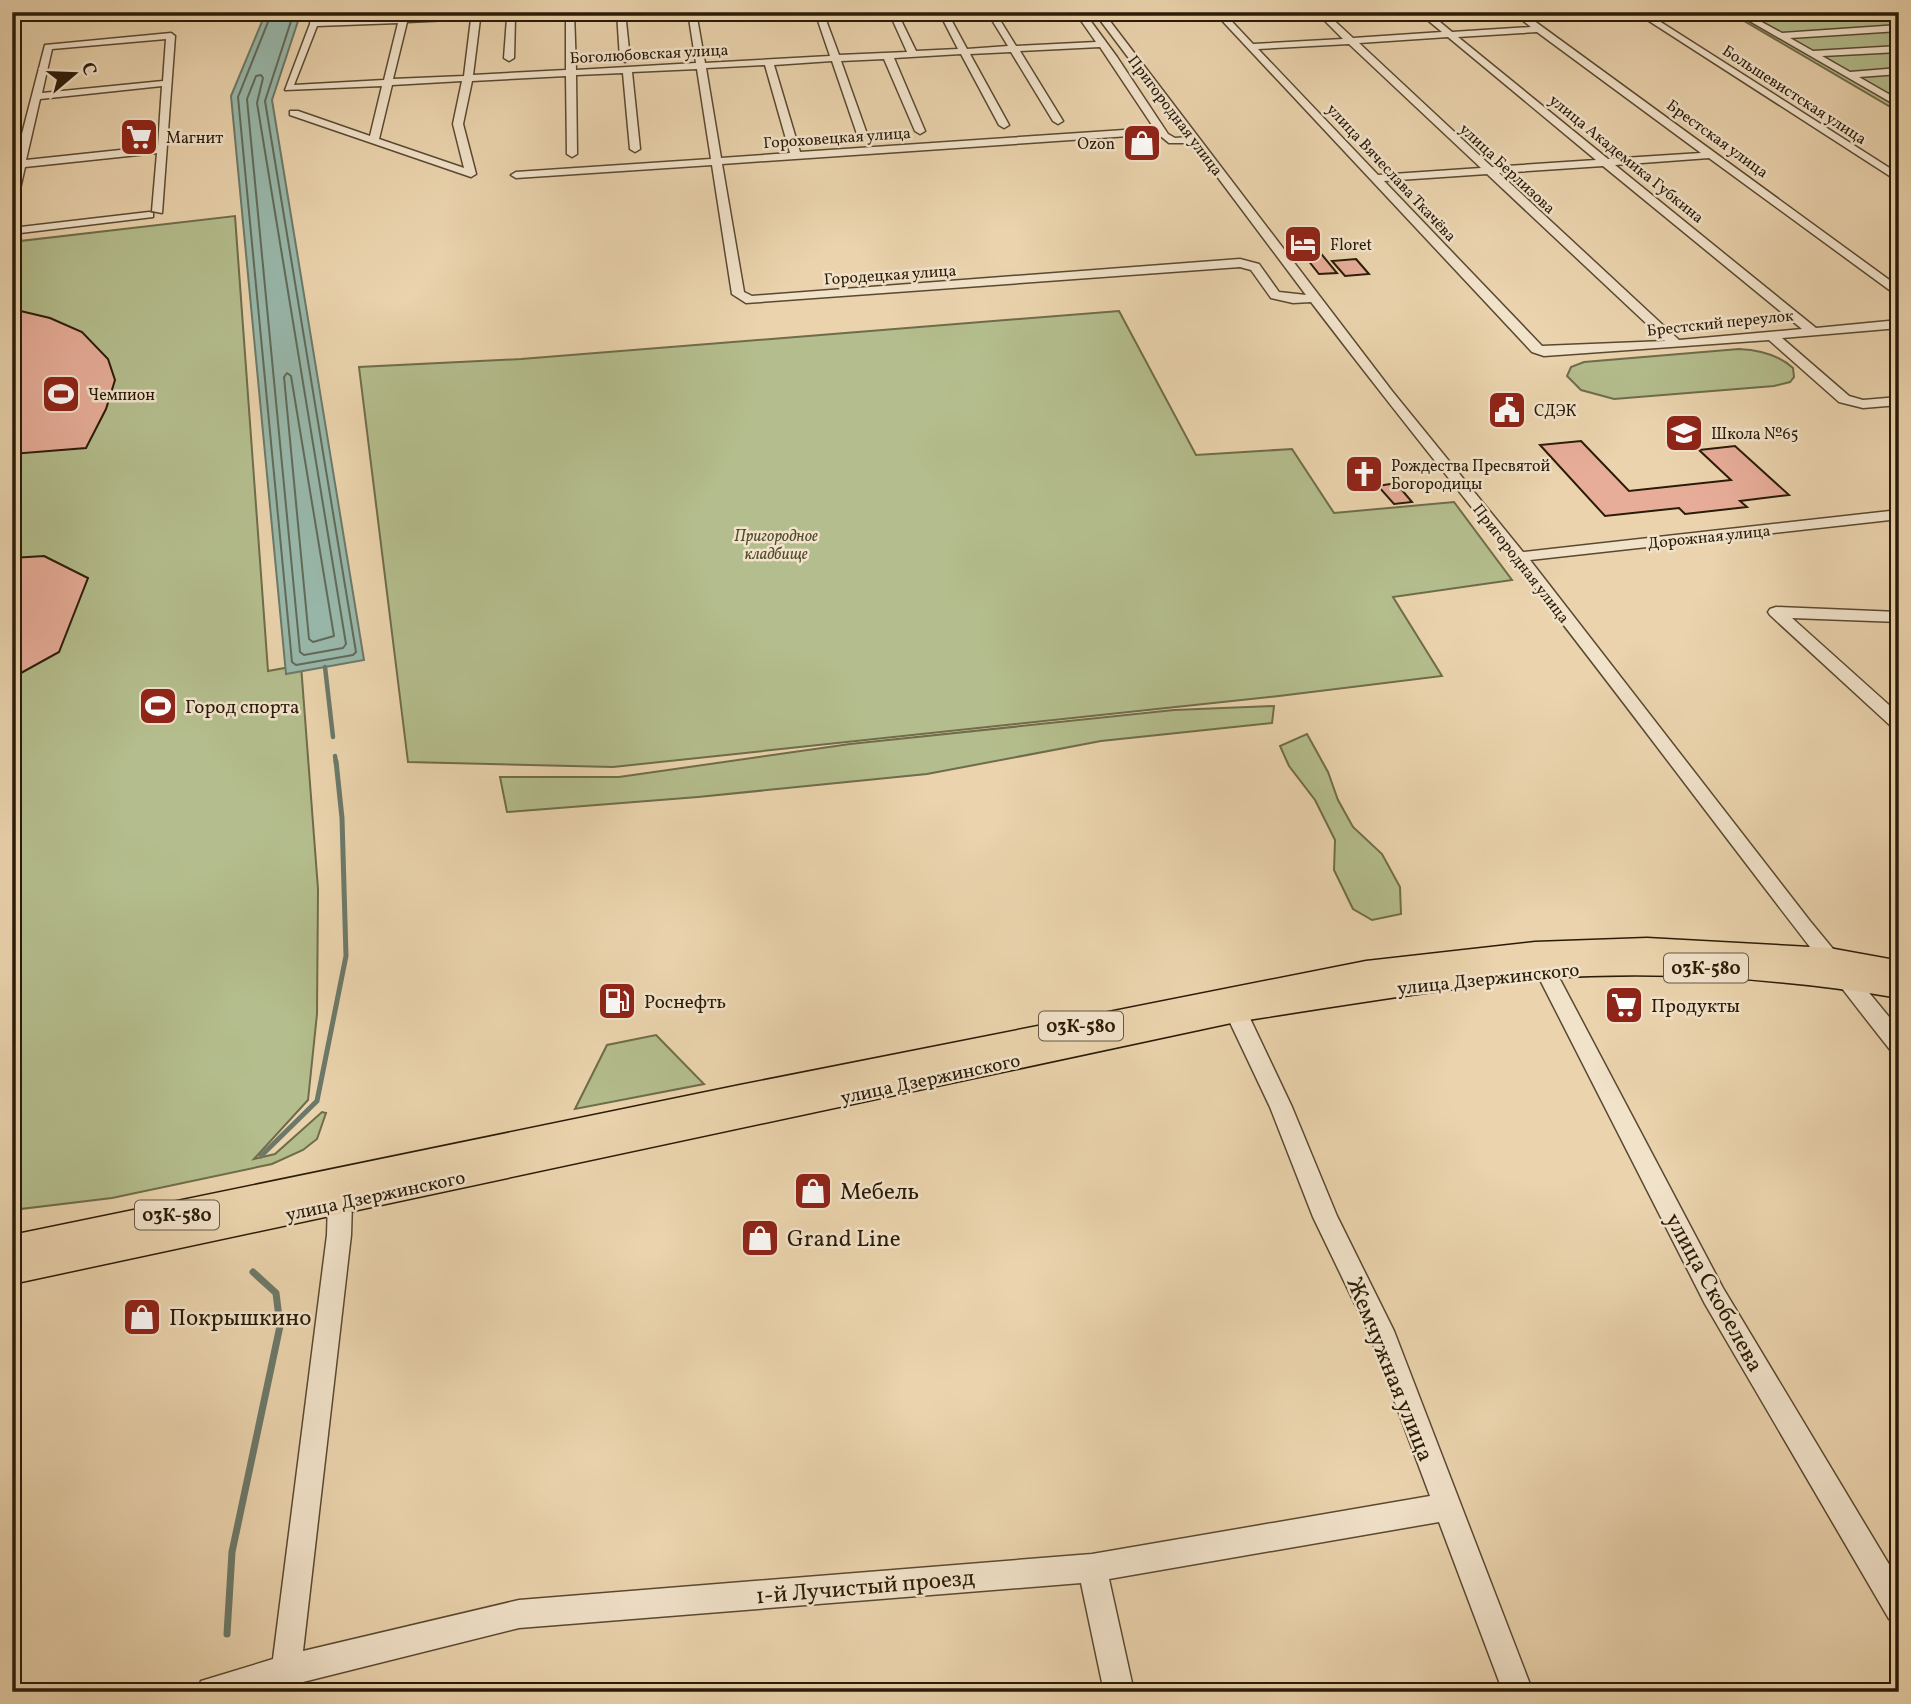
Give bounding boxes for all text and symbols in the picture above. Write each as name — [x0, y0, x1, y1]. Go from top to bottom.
north arrow — [38, 38, 108, 108]
street label: Боголюбовская улица — [569, 40, 729, 70]
street label: Большевистская улица — [1717, 41, 1870, 151]
street label: Пригородная улица — [1122, 51, 1227, 181]
text: С — [74, 59, 102, 79]
street label: улица Академика Губкина — [1544, 90, 1708, 229]
street label: Брестская улица — [1661, 95, 1772, 184]
street label: улица Вячеслава Ткачёва — [1321, 99, 1461, 247]
supermarket icon: Магнит — [118, 116, 160, 158]
street label: улица Берлизова — [1454, 119, 1560, 220]
shop icon: Ozon — [1121, 122, 1163, 164]
street label: Гороховецкая улица — [763, 123, 912, 155]
place label: Магнит — [166, 128, 223, 150]
place label: Ozon — [1077, 134, 1115, 156]
hotel icon: Floret — [1282, 223, 1324, 265]
place label: Floret — [1330, 235, 1373, 257]
street label: Городецкая улица — [823, 260, 957, 292]
street label: Брестский переулок — [1646, 305, 1795, 343]
sports icon: Чемпион — [40, 373, 82, 415]
place label: Чемпион — [88, 385, 155, 407]
public building icon: СДЭК — [1486, 389, 1528, 431]
place label: СДЭК — [1534, 401, 1577, 423]
school or university icon: Школа №65 — [1663, 412, 1705, 454]
place label: Школа №65 — [1711, 424, 1798, 446]
church icon: Рождества Пресвятой Богородицы — [1343, 453, 1385, 495]
place label: Рождества Пресвятой Богородицы — [1391, 456, 1551, 496]
street label: Пригородная улица — [1467, 500, 1574, 629]
street label: Дорожная улица — [1647, 521, 1772, 555]
park label: Пригородное кладбище — [734, 526, 818, 566]
sports icon: Город спорта — [137, 685, 179, 727]
place label: Город спорта — [185, 695, 299, 721]
road number: 03К-580 — [1664, 953, 1748, 982]
street label: улица Дзержинского — [1396, 957, 1581, 1002]
fuel station icon: Роснефть — [596, 980, 638, 1022]
supermarket icon: Продукты — [1603, 984, 1645, 1026]
place label: Роснефть — [644, 990, 726, 1016]
place label: Продукты — [1651, 994, 1740, 1020]
road number: 03К-580 — [1039, 1012, 1123, 1041]
street label: улица Дзержинского — [838, 1048, 1023, 1112]
street label: улица Дзержинского — [283, 1165, 468, 1229]
shop icon: Мебель — [792, 1170, 834, 1212]
place label: Мебель — [840, 1177, 919, 1209]
road number: 03К-580 — [135, 1200, 219, 1230]
street label: улица Скобелева — [1656, 1208, 1770, 1378]
shop icon: Grand Line — [739, 1217, 781, 1259]
place label: Grand Line — [787, 1224, 901, 1256]
street label: Жемчужная улица — [1338, 1273, 1441, 1467]
shop icon: Покрышкино — [121, 1296, 163, 1338]
place label: Покрышкино — [169, 1303, 312, 1335]
street label: 1-й Лучистый проезд — [754, 1562, 976, 1614]

